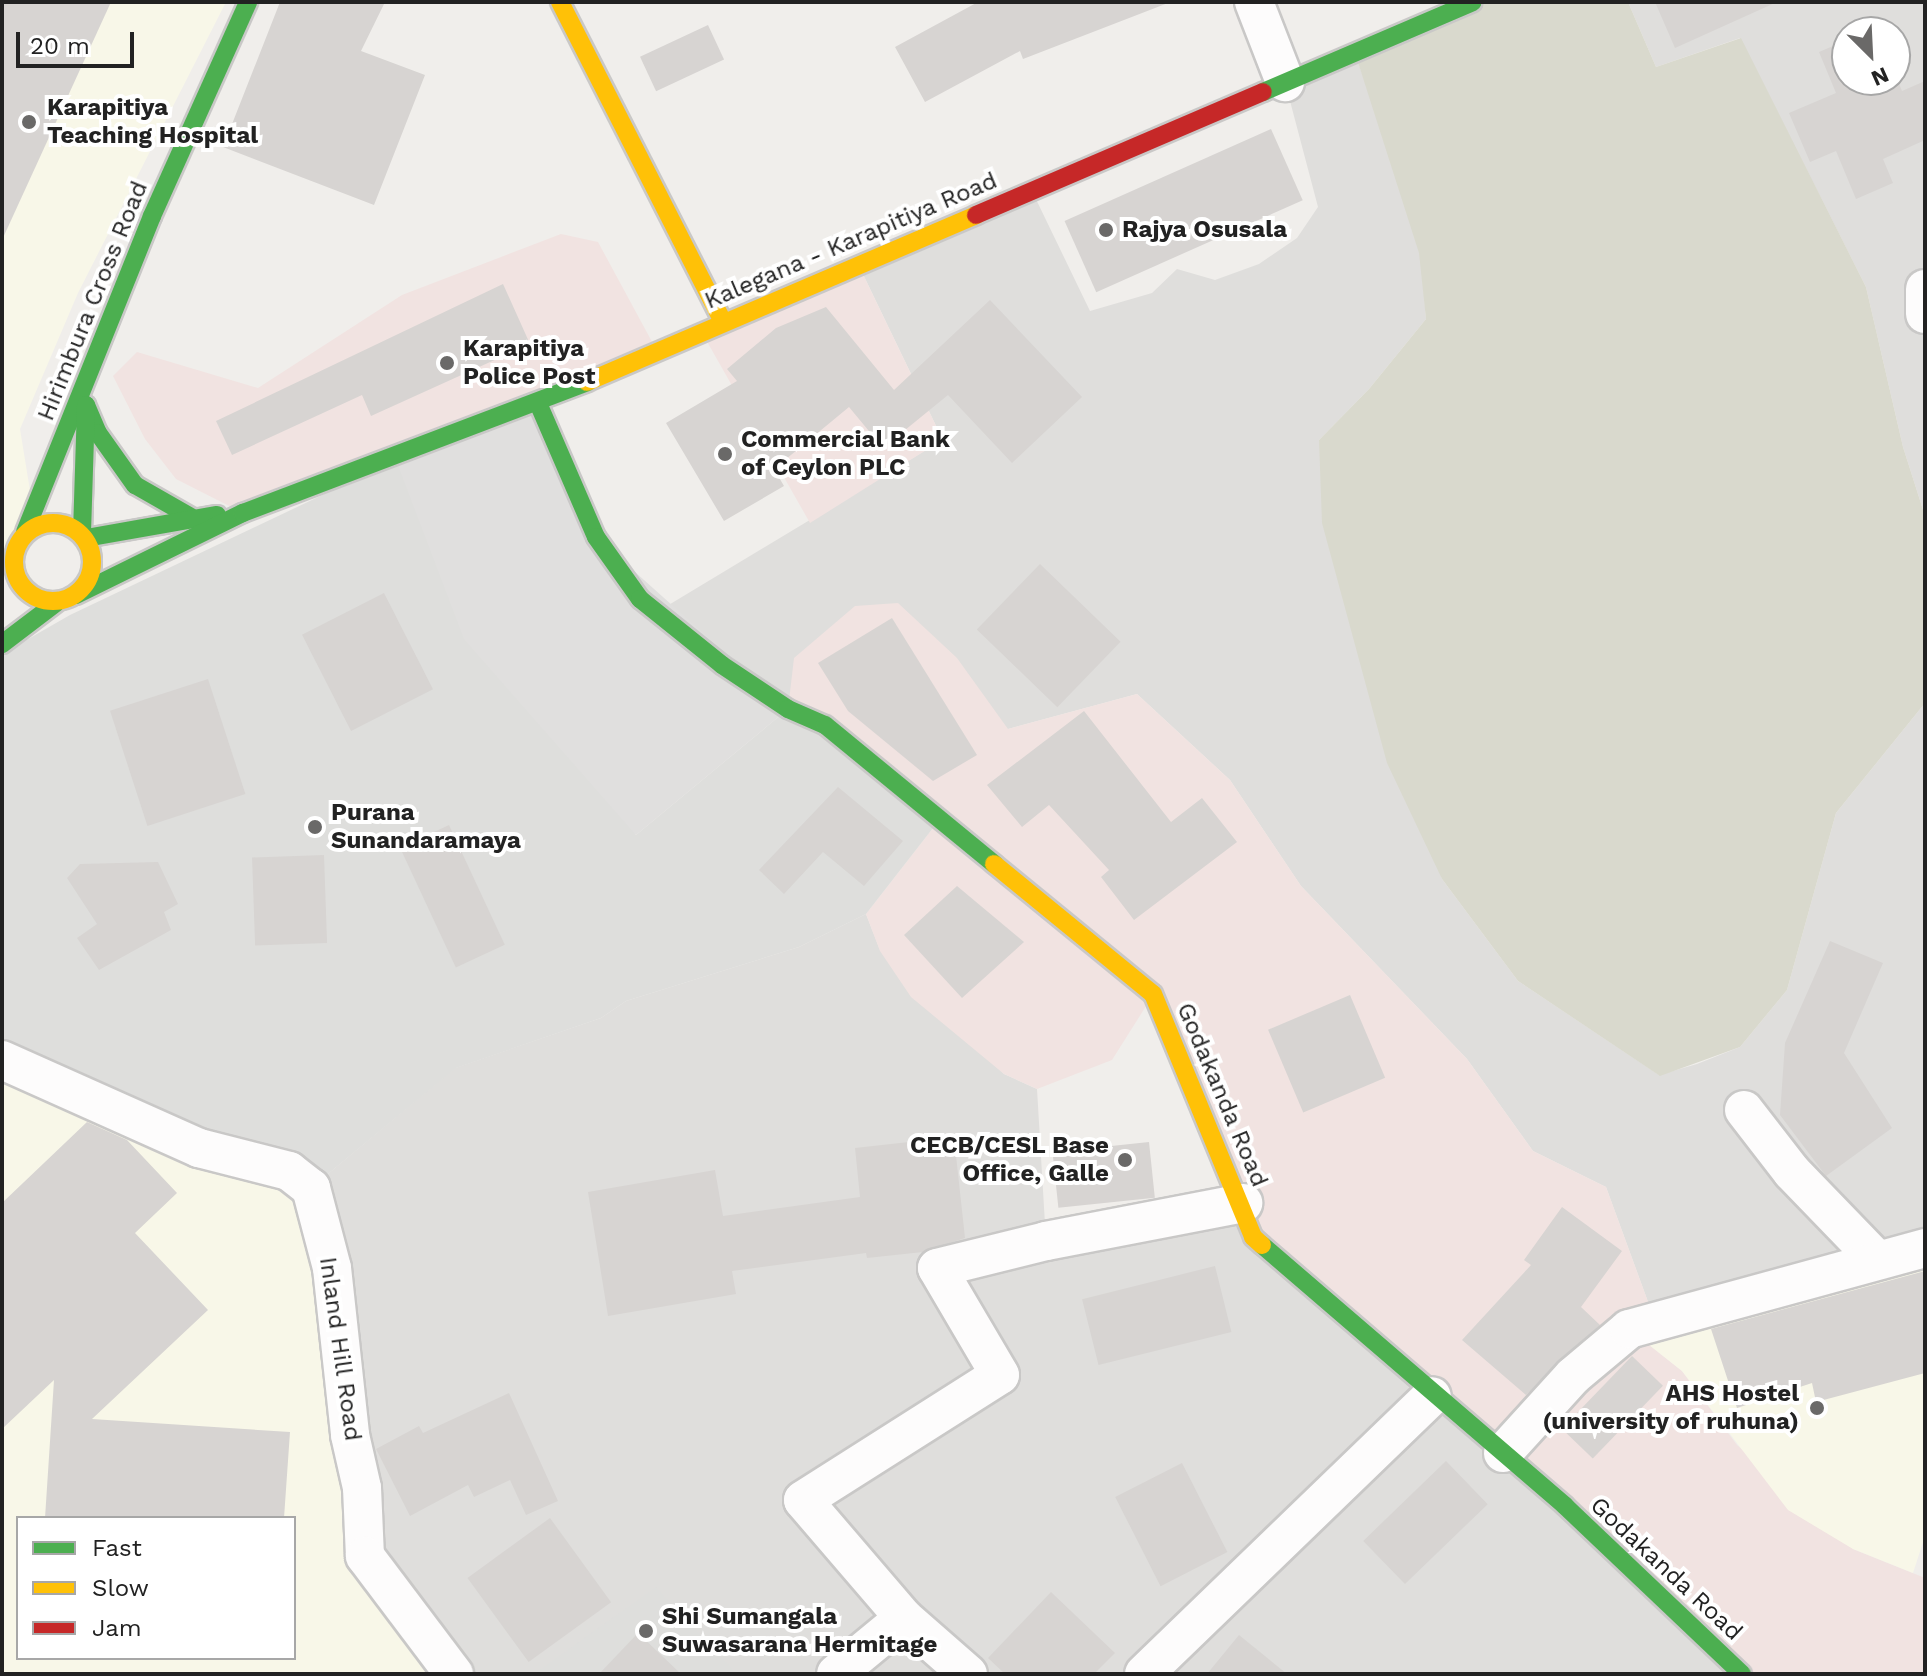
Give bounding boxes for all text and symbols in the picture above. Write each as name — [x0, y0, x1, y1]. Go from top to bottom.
scale bar — [20, 16, 138, 66]
north arrow — [1831, 16, 1911, 96]
text: 20 m — [30, 32, 90, 60]
text: N — [1868, 62, 1893, 91]
place label: Karapitiya Teaching Hospital — [47, 94, 258, 150]
marker: Karapitiya Teaching Hospital — [18, 111, 40, 133]
street label: Kalegana - Karapitiya Road — [700, 166, 1002, 316]
street label: Hirimbura Cross Road — [32, 177, 154, 425]
place label: Rajya Osusala — [1122, 216, 1287, 244]
marker: Rajya Osusala — [1097, 221, 1115, 239]
place label: Karapitiya Police Post — [463, 335, 596, 391]
marker: Karapitiya Police Post — [438, 354, 456, 372]
place label: Commercial Bank of Ceylon PLC — [741, 426, 950, 482]
marker: Commercial Bank of Ceylon PLC — [716, 445, 734, 463]
place label: Purana Sunandaramaya — [331, 799, 521, 855]
marker: Purana Sunandaramaya — [306, 818, 324, 836]
street label: Godakanda Road — [1170, 998, 1274, 1192]
place label: CECB/CESL Base Office, Galle — [909, 1132, 1109, 1188]
marker: CECB/CESL Base Office, Galle — [1116, 1151, 1134, 1169]
street label: Inland Hill Road — [313, 1255, 367, 1443]
place label: AHS Hostel (university of ruhuna) — [1541, 1380, 1799, 1436]
marker: AHS Hostel (university of ruhuna) — [1806, 1397, 1828, 1419]
street label: Godakanda Road — [1584, 1491, 1748, 1647]
legend — [16, 1516, 296, 1660]
text: Fast — [92, 1534, 142, 1562]
text: Slow — [92, 1574, 149, 1602]
place label: Shi Sumangala Suwasarana Hermitage — [662, 1603, 938, 1659]
text: Jam — [92, 1614, 142, 1642]
marker: Shi Sumangala Suwasarana Hermitage — [637, 1622, 655, 1640]

